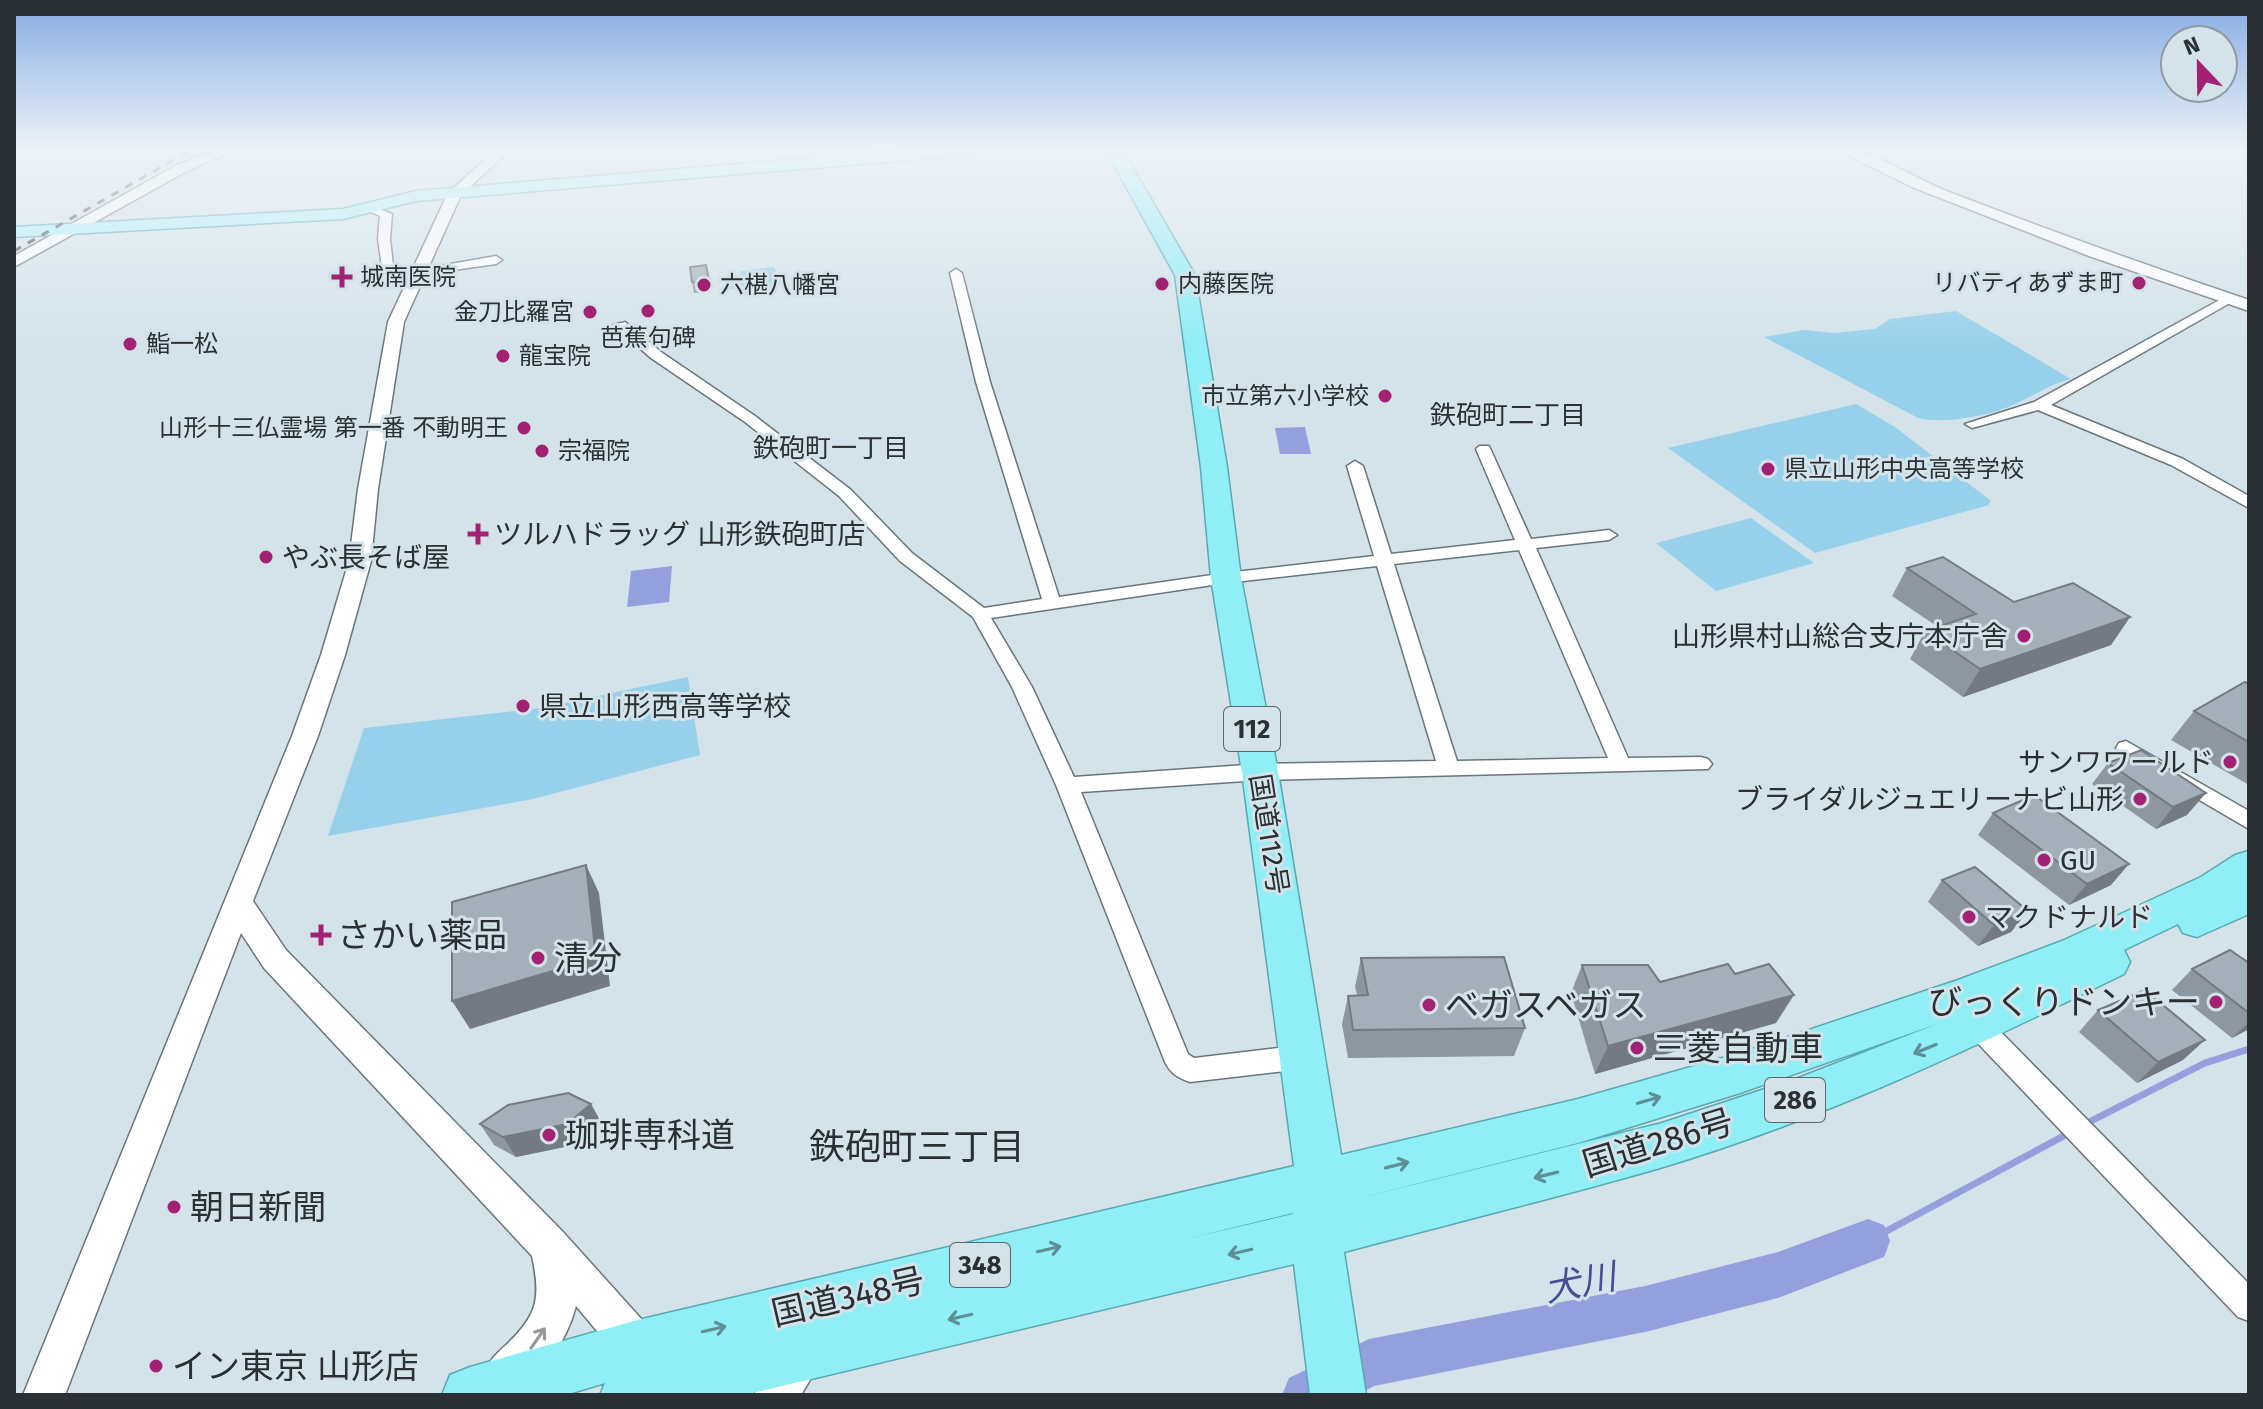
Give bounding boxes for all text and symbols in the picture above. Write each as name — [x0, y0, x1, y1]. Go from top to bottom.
north arrow — [2159, 24, 2239, 104]
text: N — [2180, 31, 2204, 61]
place label: 城南医院 — [360, 263, 456, 291]
marker: 城南医院 — [331, 266, 353, 288]
place label: リバティあずま町 — [1932, 269, 2123, 297]
place label: 内藤医院 — [1178, 270, 1274, 298]
place label: 六椹八幡宮 — [720, 271, 840, 299]
marker: リバティあずま町 — [2130, 274, 2148, 292]
marker: 内藤医院 — [1153, 275, 1171, 293]
marker: 六椹八幡宮 — [695, 276, 713, 294]
place label: 金刀比羅宮 — [454, 298, 574, 326]
marker: 芭蕉句碑 — [639, 302, 657, 320]
marker: 金刀比羅宮 — [581, 303, 599, 321]
place label: 芭蕉句碑 — [600, 324, 696, 352]
place label: 鮨一松 — [146, 330, 218, 358]
marker: 鮨一松 — [121, 335, 139, 353]
place label: 龍宝院 — [519, 342, 591, 370]
marker: 龍宝院 — [494, 347, 512, 365]
place label: 市立第六小学校 — [1201, 382, 1369, 410]
marker: 市立第六小学校 — [1376, 387, 1394, 405]
district label: 鉄砲町二丁目 — [1430, 400, 1586, 431]
place label: 山形十三仏霊場 第一番 不動明王 — [159, 414, 508, 442]
marker: 山形十三仏霊場 第一番 不動明王 — [515, 419, 533, 437]
district label: 鉄砲町一丁目 — [753, 433, 909, 464]
place label: 宗福院 — [558, 437, 630, 465]
marker: 宗福院 — [533, 442, 551, 460]
place label: 県立山形中央高等学校 — [1784, 455, 2024, 483]
marker: 県立山形中央高等学校 — [1759, 460, 1777, 478]
place label: ツルハドラッグ 山形鉄砲町店 — [494, 518, 865, 551]
marker: ツルハドラッグ 山形鉄砲町店 — [469, 525, 487, 543]
place label: やぶ長そば屋 — [282, 541, 450, 574]
marker: やぶ長そば屋 — [257, 548, 275, 566]
place label: 山形県村山総合支庁本庁舎 — [1672, 620, 2008, 653]
marker: 山形県村山総合支庁本庁舎 — [2015, 627, 2033, 645]
place label: 県立山形西高等学校 — [539, 690, 791, 723]
marker: 県立山形西高等学校 — [514, 697, 532, 715]
road number: 112 — [1224, 707, 1280, 751]
place label: サンワワールド — [2018, 746, 2214, 779]
marker: サンワワールド — [2221, 753, 2239, 771]
street label: 国道112号 — [1243, 771, 1295, 897]
place label: ブライダルジュエリーナビ山形 — [1735, 783, 2124, 816]
marker: ブライダルジュエリーナビ山形 — [2131, 790, 2149, 808]
place label: GU — [2060, 844, 2096, 877]
marker: GU — [2035, 851, 2053, 869]
place label: マクドナルド — [1985, 901, 2153, 934]
marker: マクドナルド — [1960, 908, 1978, 926]
place label: さかい薬品 — [337, 915, 507, 956]
marker: さかい薬品 — [312, 926, 330, 944]
place label: 清分 — [554, 938, 622, 979]
marker: 清分 — [529, 949, 547, 967]
place label: びっくりドンキー — [1928, 982, 2200, 1023]
place label: ベガスベガス — [1445, 985, 1647, 1026]
marker: びっくりドンキー — [2207, 993, 2225, 1011]
marker: ベガスベガス — [1420, 996, 1438, 1014]
place label: 三菱自動車 — [1653, 1028, 1823, 1069]
marker: 三菱自動車 — [1628, 1039, 1646, 1057]
one-way arrow — [1913, 1043, 1938, 1057]
road number: 286 — [1765, 1078, 1825, 1122]
one-way arrow — [1635, 1092, 1661, 1107]
street label: 国道286号 — [1578, 1101, 1738, 1185]
place label: 珈琲専科道 — [565, 1115, 735, 1156]
district label: 鉄砲町三丁目 — [809, 1125, 1025, 1169]
marker: 珈琲専科道 — [540, 1126, 558, 1144]
one-way arrow — [1384, 1157, 1410, 1172]
one-way arrow — [1534, 1169, 1560, 1184]
place label: 朝日新聞 — [190, 1187, 326, 1228]
marker: 朝日新聞 — [165, 1198, 183, 1216]
one-way arrow — [1035, 1241, 1061, 1256]
road number: 348 — [950, 1243, 1010, 1287]
one-way arrow — [1228, 1245, 1253, 1260]
water label: 犬川 — [1540, 1254, 1623, 1311]
street label: 国道348号 — [768, 1260, 928, 1334]
one-way arrow — [947, 1310, 973, 1325]
one-way arrow — [701, 1321, 726, 1336]
one-way arrow — [530, 1328, 546, 1350]
place label: イン東京 山形店 — [172, 1346, 419, 1387]
marker: イン東京 山形店 — [147, 1357, 165, 1375]

